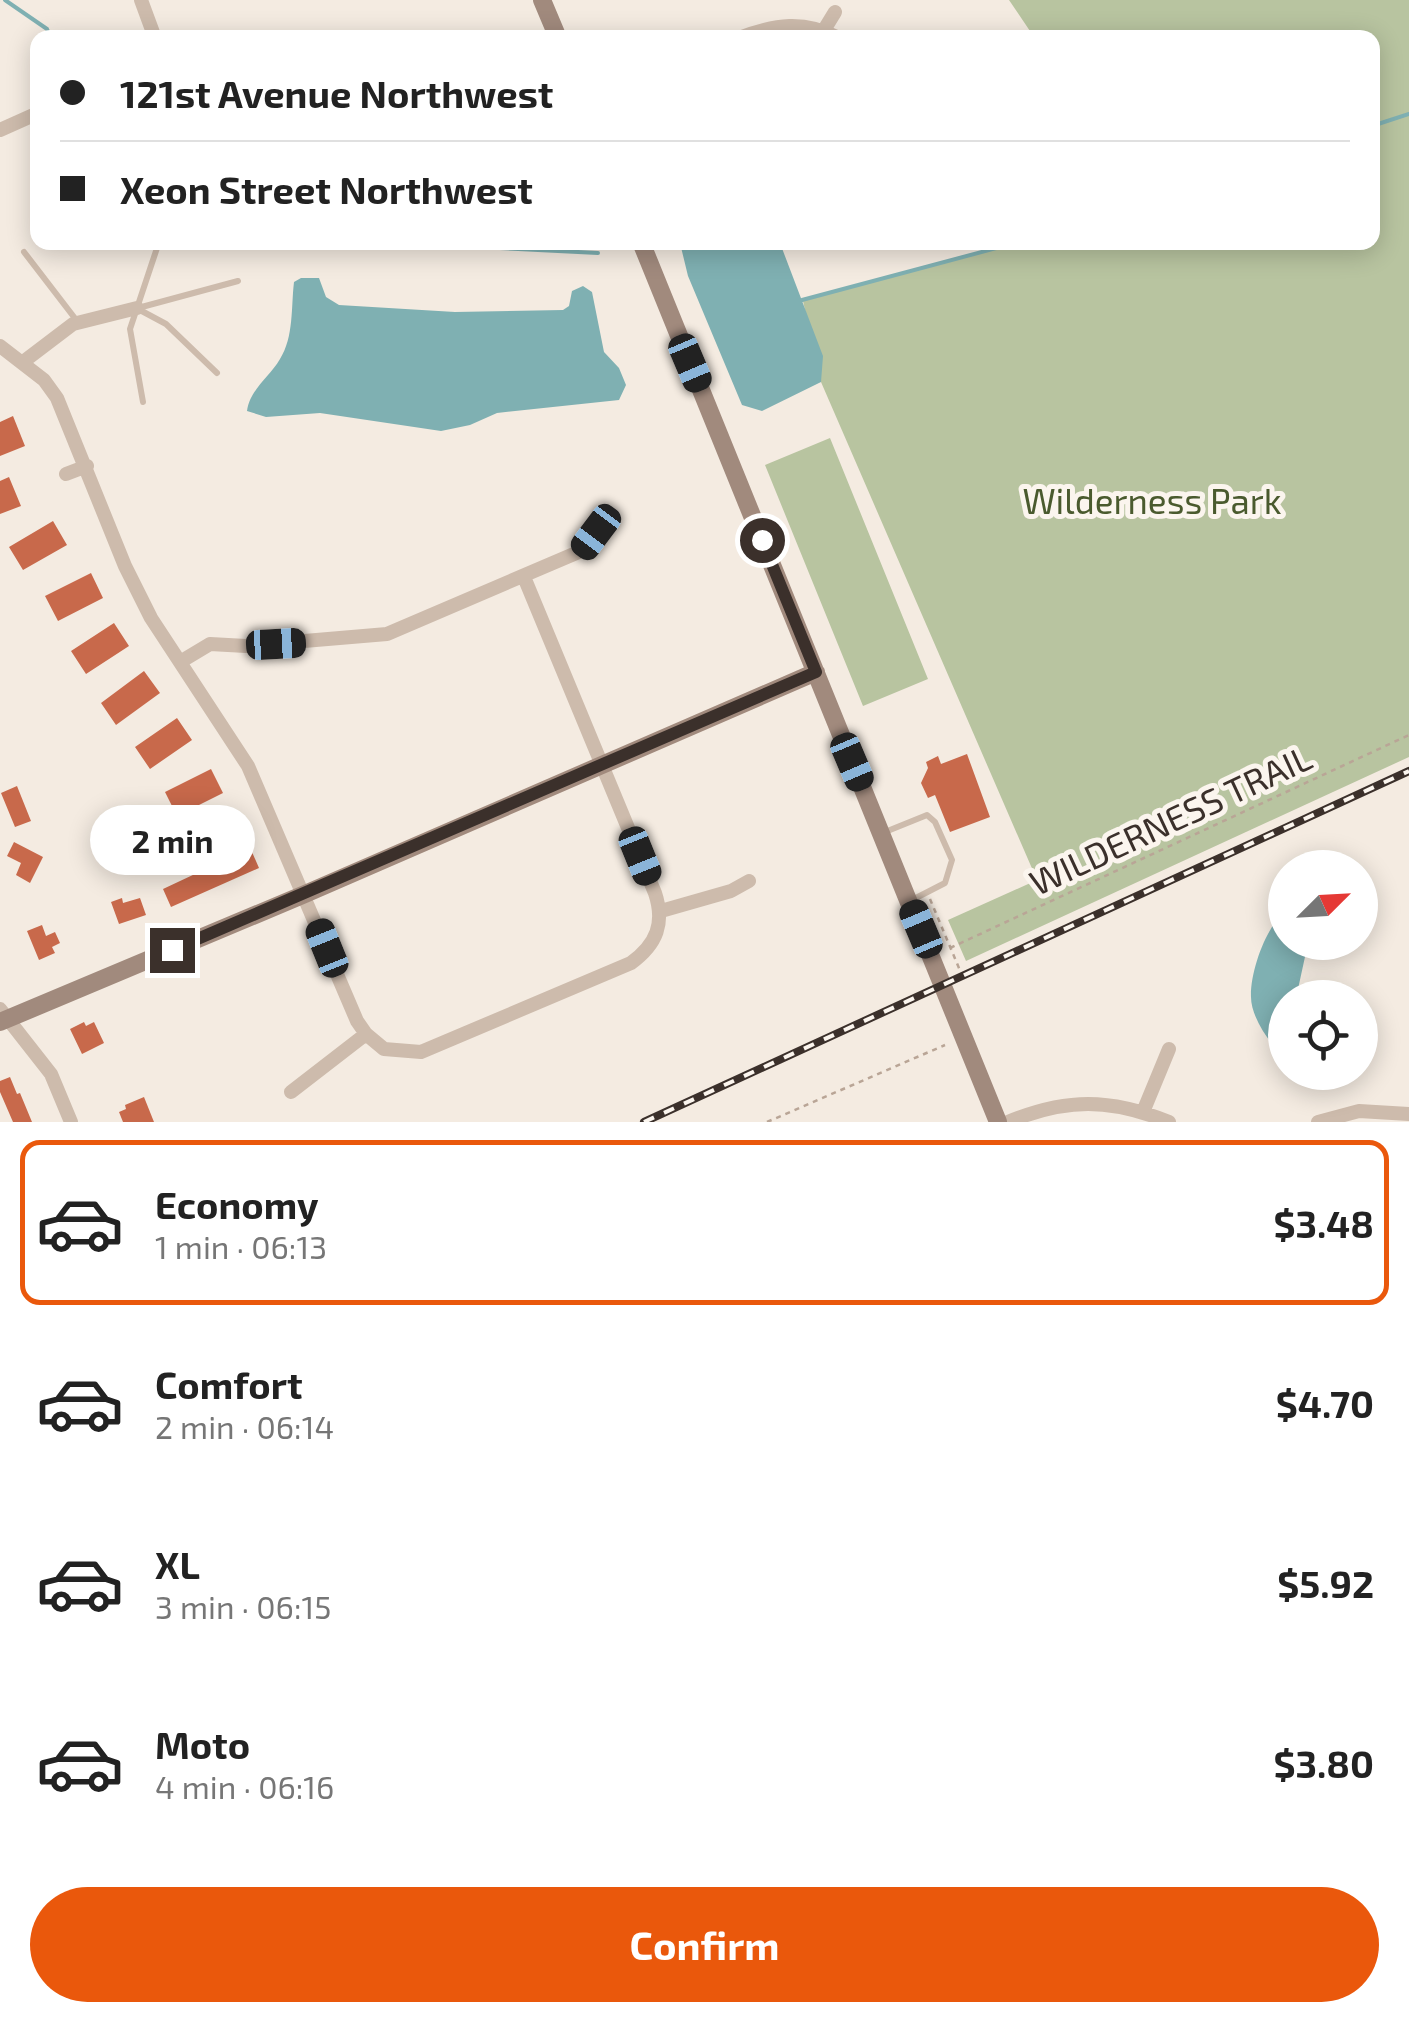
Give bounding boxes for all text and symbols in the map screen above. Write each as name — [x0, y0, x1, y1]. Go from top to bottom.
text: 121st Avenue Northwest — [120, 70, 553, 116]
text: Xeon Street Northwest — [120, 166, 533, 212]
car — [664, 330, 716, 396]
park label: Wilderness Park — [1022, 479, 1282, 521]
car — [566, 499, 626, 565]
route start — [740, 518, 785, 563]
car — [245, 627, 307, 661]
car — [826, 729, 878, 795]
street label: WILDERNESS TRAIL — [1022, 735, 1318, 903]
callout: 2 min — [90, 805, 254, 875]
text: 2 min — [132, 821, 213, 859]
car — [615, 823, 665, 889]
north arrow — [1268, 850, 1378, 960]
map controls — [1268, 850, 1378, 1090]
car — [895, 896, 947, 962]
car — [302, 915, 352, 981]
route end — [150, 928, 195, 973]
button: locate — [1268, 980, 1378, 1090]
icon: car — [35, 1178, 125, 1268]
text: Economy — [155, 1181, 319, 1227]
text: $3.48 — [1273, 1200, 1374, 1246]
text: 1 min · 06:13 — [155, 1227, 327, 1265]
icon: car — [35, 1358, 125, 1448]
text: Comfort — [155, 1361, 303, 1407]
text: $4.70 — [1276, 1380, 1374, 1426]
text: 2 min · 06:14 — [155, 1407, 334, 1445]
icon: car — [35, 1538, 125, 1628]
text: XL — [155, 1541, 200, 1587]
text: $5.92 — [1277, 1560, 1374, 1606]
text: 3 min · 06:15 — [155, 1587, 331, 1625]
icon: car — [35, 1718, 125, 1808]
text: Moto — [155, 1721, 250, 1767]
text: $3.80 — [1273, 1740, 1374, 1786]
text: 4 min · 06:16 — [155, 1767, 334, 1805]
button: Confirm — [30, 1887, 1379, 2002]

